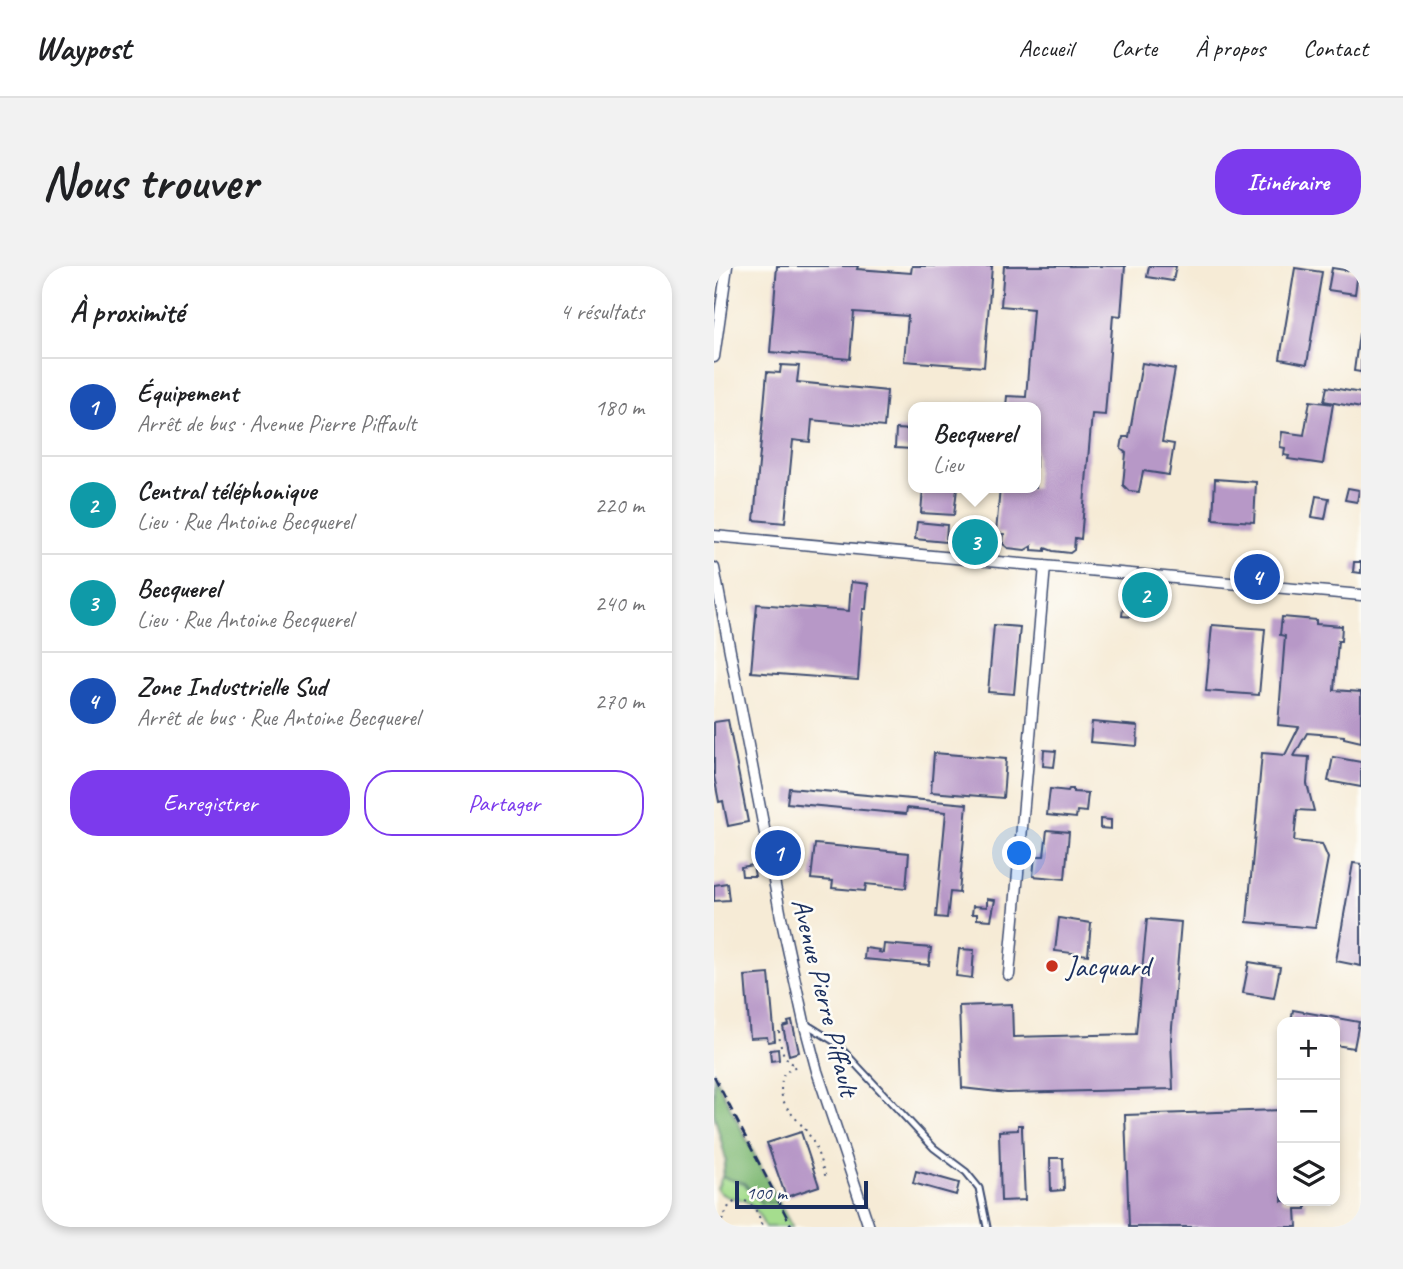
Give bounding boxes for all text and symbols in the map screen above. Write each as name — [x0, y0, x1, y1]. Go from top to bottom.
text: Waypost — [35, 27, 131, 69]
text: Accueil — [1019, 33, 1073, 63]
text: Carte — [1111, 33, 1157, 63]
text: À propos — [1195, 33, 1265, 63]
text: Contact — [1303, 33, 1368, 63]
button: Itinéraire — [1215, 149, 1361, 215]
text: Nous trouver — [42, 151, 257, 213]
text: À proximité — [70, 293, 184, 331]
text: 4 résultats — [560, 297, 644, 326]
text: Équipement — [137, 376, 238, 409]
text: 1 — [88, 393, 98, 422]
text: 180 m — [595, 393, 644, 422]
popup — [908, 402, 1041, 493]
text: Arrêt de bus · Avenue Pierre Piffault — [137, 409, 416, 438]
text: Becquerel — [933, 417, 1016, 450]
text: Lieu — [933, 450, 963, 479]
text: Central téléphonique — [137, 474, 316, 507]
text: 2 — [88, 491, 98, 520]
text: 220 m — [595, 491, 644, 520]
text: Lieu · Rue Antoine Becquerel — [137, 507, 353, 536]
pin: 3 — [952, 516, 998, 568]
pin: 4 — [1234, 551, 1280, 603]
pin: 2 — [1122, 569, 1168, 621]
text: Becquerel — [137, 572, 220, 605]
text: 3 — [88, 589, 98, 618]
text: 240 m — [595, 589, 644, 618]
text: Lieu · Rue Antoine Becquerel — [137, 605, 353, 634]
text: Zone Industrielle Sud — [137, 670, 326, 703]
text: 4 — [88, 687, 98, 716]
text: 270 m — [595, 687, 644, 716]
text: Arrêt de bus · Rue Antoine Becquerel — [137, 703, 420, 732]
button: Enregistrer — [70, 770, 350, 836]
button: Partager — [364, 770, 644, 836]
pin: 1 — [755, 827, 801, 879]
your location — [1002, 836, 1036, 870]
street label: Avenue Pierre Piffault — [784, 894, 868, 1102]
place label: Jacquard — [1064, 949, 1154, 984]
marker: Jacquard — [1044, 958, 1060, 974]
map controls — [1277, 1017, 1340, 1206]
button: + — [1277, 1017, 1340, 1080]
button: − — [1277, 1080, 1340, 1143]
button: layers — [1277, 1143, 1340, 1206]
scale bar — [735, 1178, 868, 1210]
text: 100 m — [746, 1181, 787, 1205]

